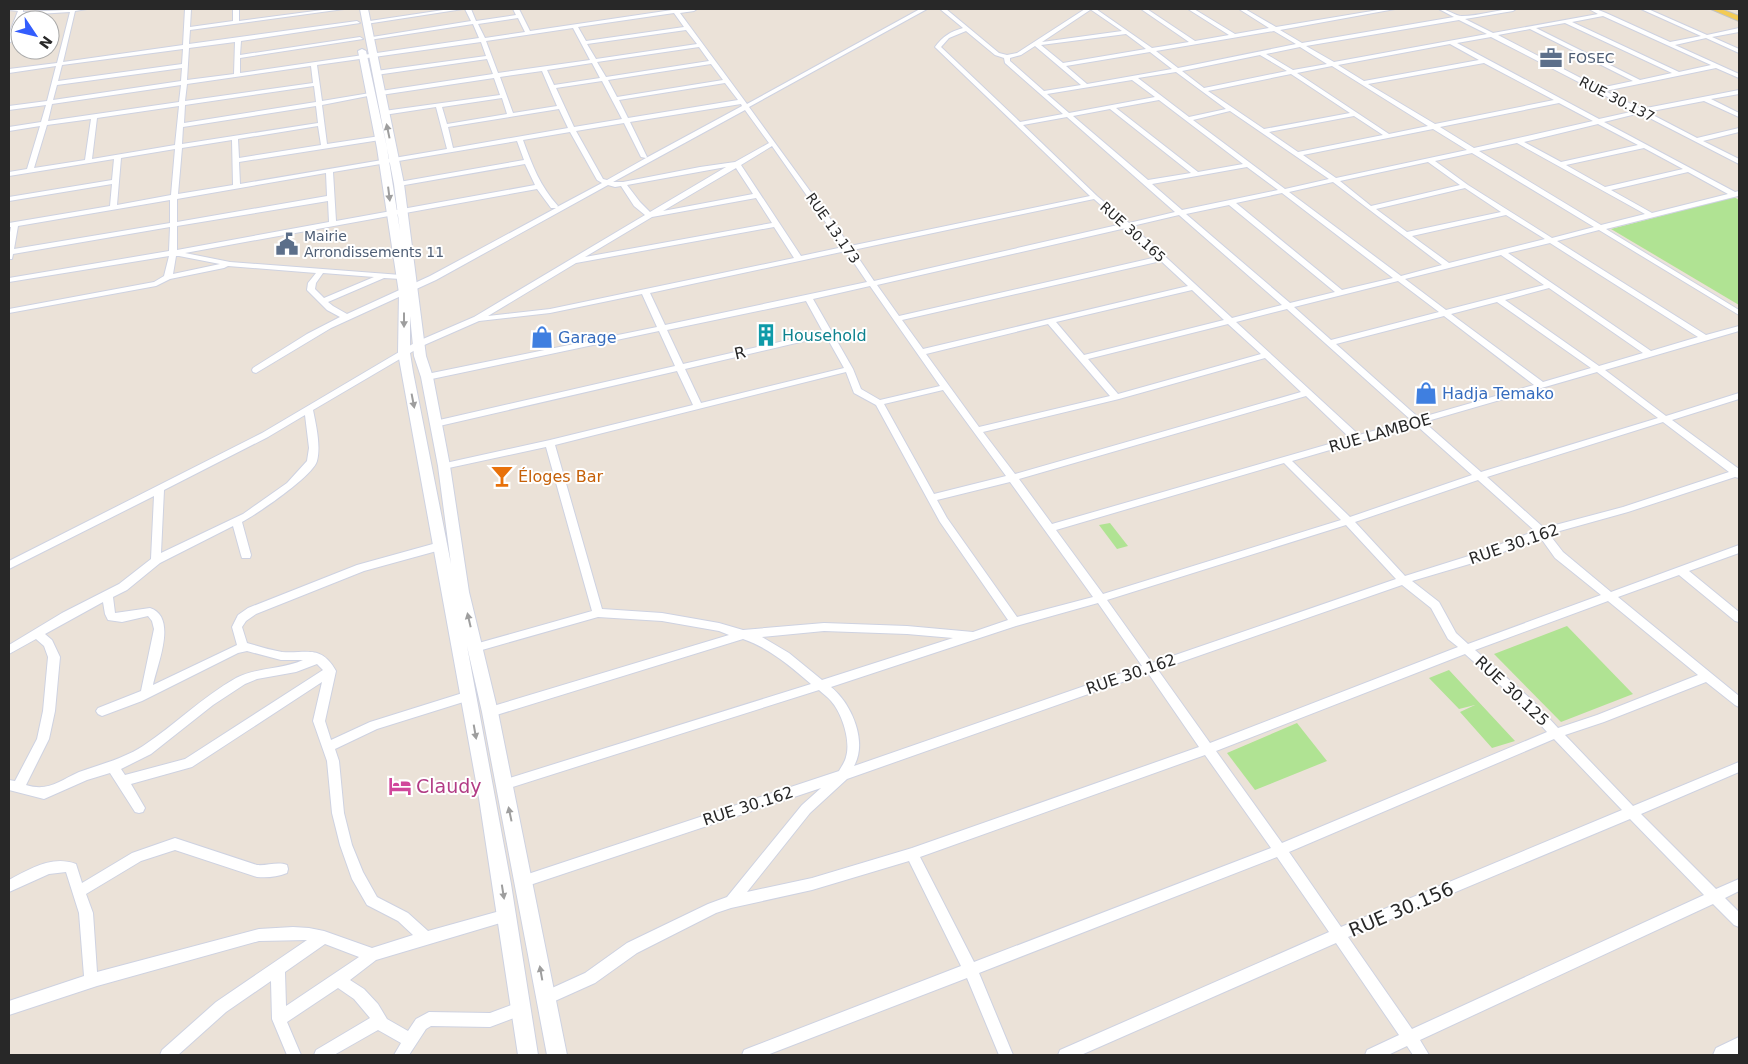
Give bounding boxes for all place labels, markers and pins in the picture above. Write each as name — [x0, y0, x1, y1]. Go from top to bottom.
office icon: FOSEC — [1538, 45, 1564, 71]
place label: FOSEC — [1568, 50, 1615, 66]
place label: Mairie Arrondissements 11 — [304, 228, 444, 260]
public building icon: Mairie Arrondissements 11 — [274, 231, 300, 257]
building icon: Household — [753, 322, 779, 348]
shop icon: Garage — [529, 324, 555, 350]
place label: Household — [782, 326, 867, 345]
place label: Garage — [558, 328, 617, 347]
shop icon: Hadja Temako — [1413, 380, 1439, 406]
place label: Hadja Temako — [1442, 384, 1554, 403]
bar icon: Éloges Bar — [489, 463, 515, 489]
place label: Éloges Bar — [518, 467, 604, 486]
hotel icon: Claudy — [387, 773, 413, 799]
place label: Claudy — [416, 775, 482, 797]

